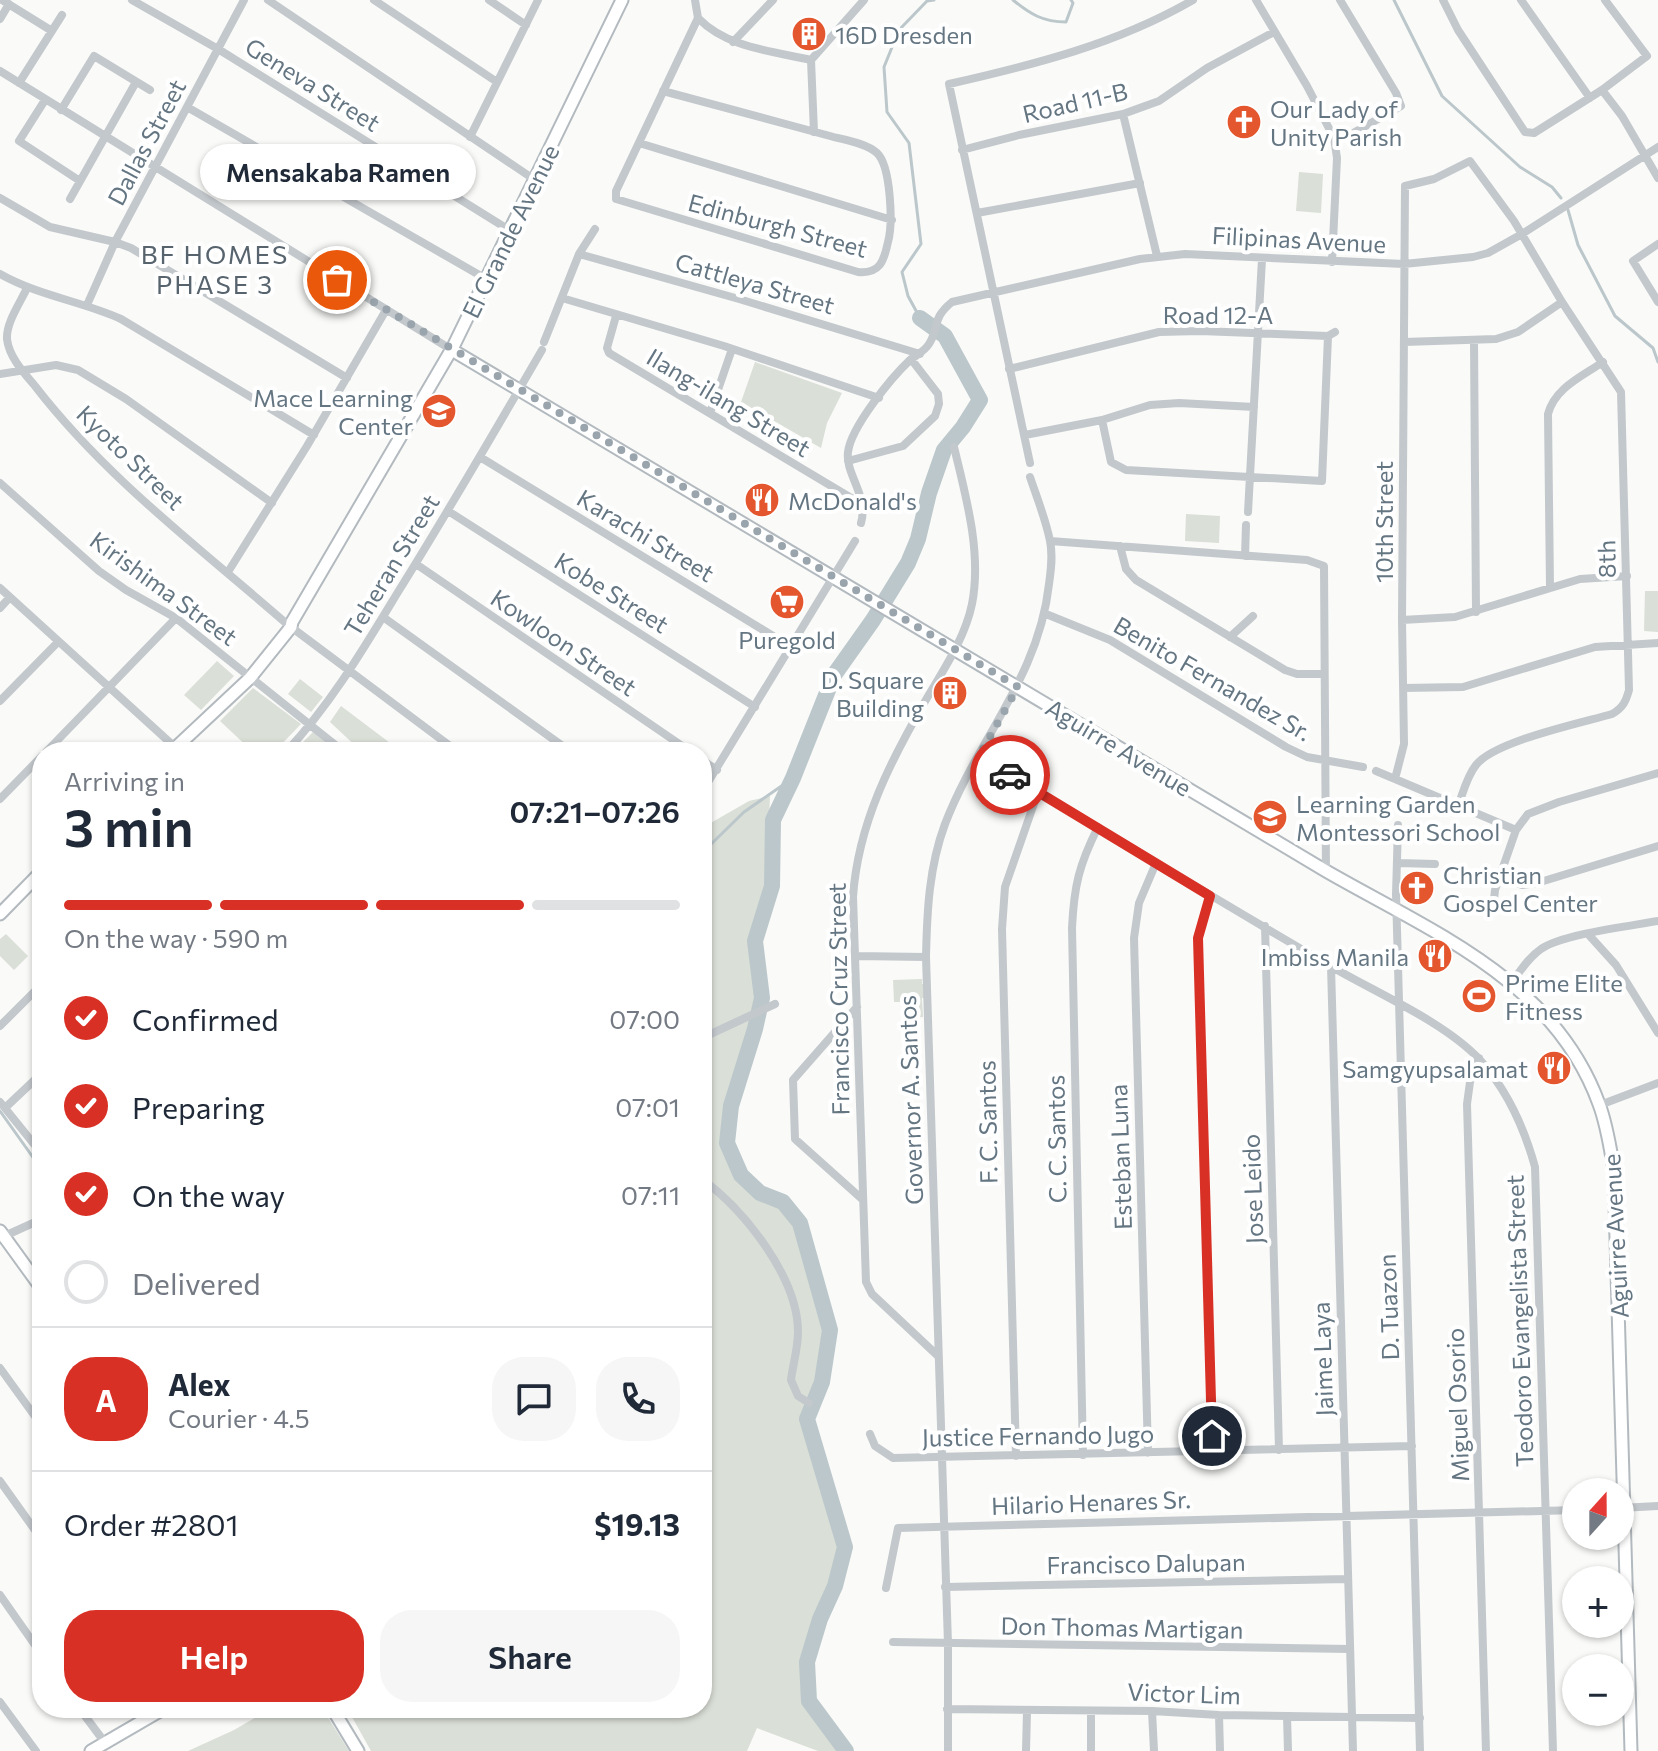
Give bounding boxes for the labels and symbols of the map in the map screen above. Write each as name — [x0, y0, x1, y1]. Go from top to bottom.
building icon: 16D Dresden — [790, 15, 828, 53]
place label: 16D Dresden — [835, 20, 973, 49]
street label: Geneva Street — [240, 31, 386, 137]
street label: Dallas Street — [101, 74, 191, 210]
street label: Road 11-B — [1020, 76, 1130, 128]
place label: Our Lady of Unity Parish — [1270, 94, 1402, 151]
church icon: Our Lady of Unity Parish — [1225, 103, 1263, 141]
street label: El Grande Avenue — [455, 140, 565, 322]
callout: Mensakaba Ramen — [199, 144, 475, 200]
street label: Edinburgh Street — [685, 187, 871, 263]
street label: Filipinas Avenue — [1211, 220, 1387, 258]
district label: BF HOMES PHASE 3 — [141, 238, 289, 299]
pin — [303, 246, 371, 314]
street label: Cattleya Street — [672, 246, 838, 320]
street label: Road 12-A — [1163, 300, 1273, 329]
street label: Ilang-ilang Street — [642, 342, 816, 462]
place label: Mace Learning Center — [253, 383, 413, 440]
school or university icon: Mace Learning Center — [420, 392, 458, 430]
street label: Kyoto Street — [71, 399, 191, 515]
street label: 10th Street — [1369, 461, 1398, 583]
restaurant icon: McDonald's — [743, 481, 781, 519]
street label: Karachi Street — [572, 483, 720, 587]
place label: McDonald's — [788, 486, 917, 515]
street label: Teheran Street — [337, 489, 445, 641]
street label: Kirishima Street — [85, 525, 243, 651]
street label: 8th — [1591, 540, 1621, 578]
street label: Kobe Street — [550, 546, 674, 639]
street label: Kowloon Street — [486, 583, 642, 701]
supermarket icon: Puregold — [768, 583, 806, 621]
street label: Benito Fernandez Sr. — [1109, 610, 1317, 746]
place label: Puregold — [738, 625, 836, 654]
place label: D. Square Building — [821, 665, 924, 722]
building icon: D. Square Building — [931, 674, 969, 712]
street label: Aguirre Avenue — [1041, 692, 1197, 802]
courier — [970, 735, 1050, 815]
place label: Learning Garden Montessori School — [1296, 789, 1500, 846]
school or university icon: Learning Garden Montessori School — [1251, 798, 1289, 836]
place label: Christian Gospel Center — [1443, 860, 1598, 917]
church icon: Christian Gospel Center — [1398, 869, 1436, 907]
street label: Francisco Cruz Street — [821, 882, 855, 1116]
restaurant icon: Imbiss Manila — [1416, 937, 1454, 975]
place label: Imbiss Manila — [1261, 942, 1409, 971]
place label: Prime Elite Fitness — [1505, 968, 1623, 1025]
sports icon: Prime Elite Fitness — [1460, 977, 1498, 1015]
street label: Governor A. Santos — [892, 995, 928, 1205]
restaurant icon: Samgyupsalamat — [1535, 1049, 1573, 1087]
place label: Samgyupsalamat — [1342, 1054, 1528, 1083]
street label: F. C. Santos — [971, 1060, 1003, 1184]
street label: C. C. Santos — [1040, 1075, 1072, 1203]
street label: Esteban Luna — [1103, 1084, 1137, 1230]
street label: Jose Leido — [1236, 1134, 1268, 1244]
street label: Aguirre Avenue — [1596, 1153, 1634, 1319]
street label: Teodoro Evangelista Street — [1499, 1174, 1539, 1468]
street label: D. Tuazon — [1372, 1253, 1404, 1361]
street label: Jaime Laya — [1306, 1301, 1338, 1417]
street label: Miguel Osorio — [1440, 1328, 1474, 1482]
pin — [1178, 1402, 1246, 1470]
street label: Justice Fernando Jugo — [922, 1418, 1154, 1452]
north arrow — [1562, 1478, 1634, 1550]
street label: Hilario Henares Sr. — [991, 1484, 1191, 1520]
street label: Francisco Dalupan — [1046, 1547, 1246, 1579]
street label: Don Thomas Martigan — [1000, 1610, 1244, 1644]
street label: Victor Lim — [1127, 1677, 1241, 1709]

